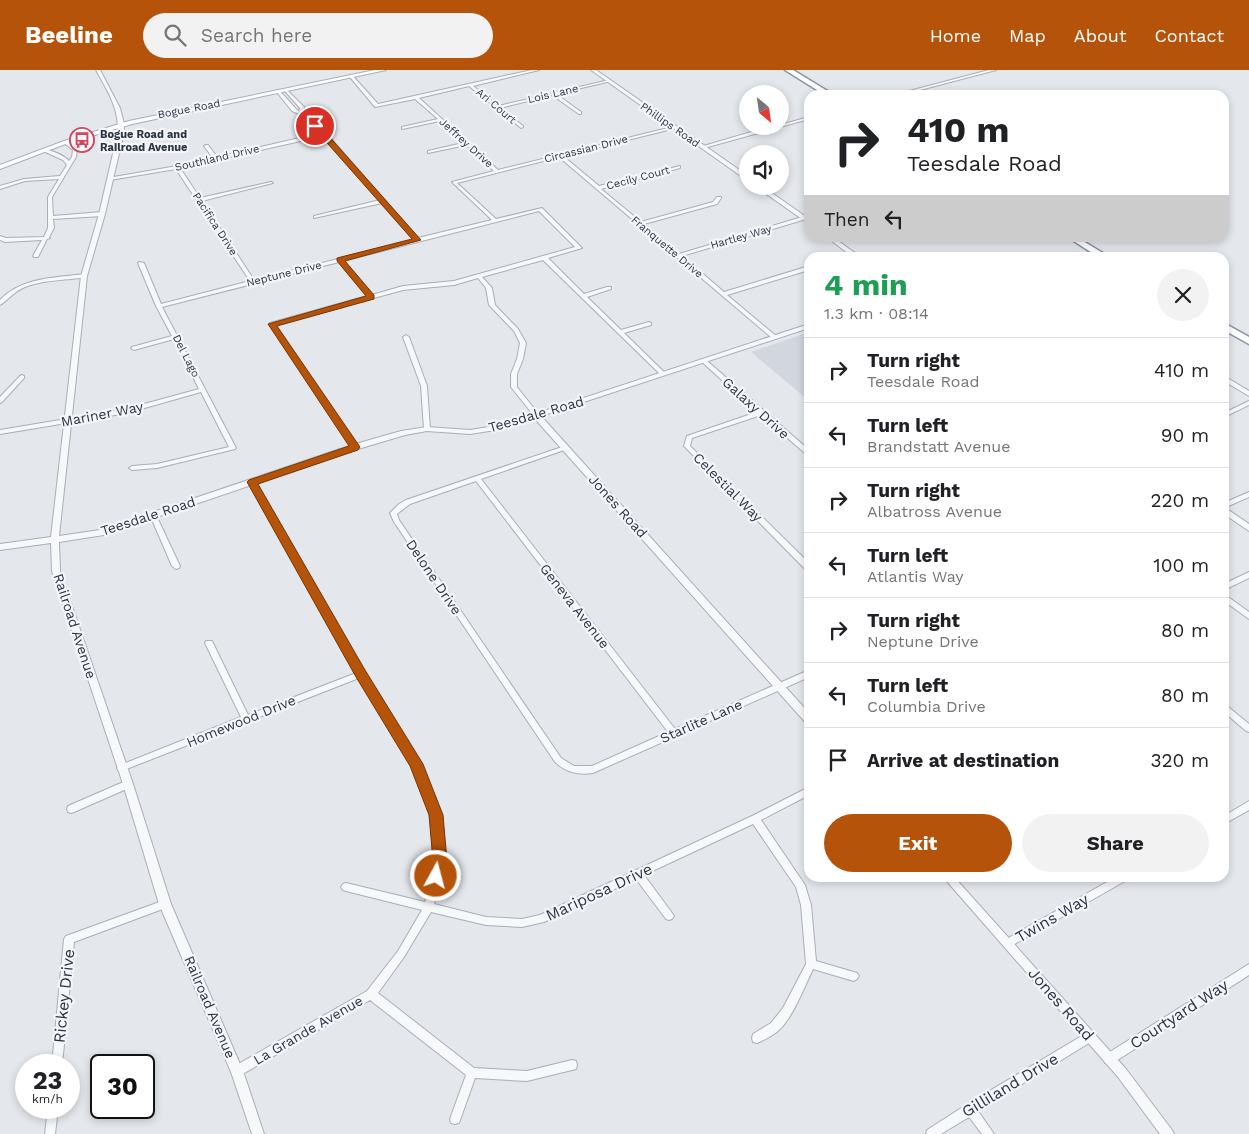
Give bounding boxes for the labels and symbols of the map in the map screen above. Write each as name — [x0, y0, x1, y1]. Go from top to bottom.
street label: Lois Lane — [526, 82, 580, 106]
north arrow — [739, 85, 789, 135]
street label: Ari Court — [473, 86, 519, 127]
street label: Bogue Road — [157, 97, 221, 121]
street label: Phillips Road — [638, 100, 702, 150]
pin — [294, 105, 336, 147]
street label: Jeffrey Drive — [436, 115, 496, 171]
bus stop icon: Bogue Road and Railroad Avenue — [69, 127, 95, 153]
place label: Bogue Road and Railroad Avenue — [100, 128, 187, 154]
street label: Circassian Drive — [543, 132, 629, 166]
street label: Southland Drive — [174, 142, 260, 174]
street label: Cecily Court — [605, 163, 671, 193]
street label: Pacifica Drive — [190, 190, 240, 258]
street label: Franquette Drive — [629, 213, 705, 281]
street label: Hartley Way — [709, 222, 773, 252]
street label: Neptune Drive — [245, 258, 323, 290]
street label: Del Lago — [170, 332, 202, 380]
street label: Galaxy Drive — [719, 374, 793, 442]
street label: Teesdale Road — [486, 393, 586, 435]
street label: Mariner Way — [60, 398, 145, 430]
street label: Celestial Way — [690, 449, 766, 525]
street label: Jones Road — [586, 471, 650, 541]
street label: Teesdale Road — [99, 493, 197, 539]
street label: Delone Drive — [403, 536, 465, 618]
street label: Geneva Avenue — [537, 560, 613, 652]
street label: Railroad Avenue — [50, 571, 100, 681]
street label: Homewood Drive — [184, 692, 298, 750]
street label: Starlite Lane — [657, 696, 745, 746]
position arrow — [409, 849, 461, 901]
street label: Mariposa Drive — [543, 859, 655, 925]
street label: Twins Way — [1012, 889, 1093, 947]
street label: Rickey Drive — [50, 948, 78, 1044]
street label: Railroad Avenue — [181, 953, 239, 1061]
street label: Jones Road — [1024, 964, 1098, 1044]
street label: Courtyard Way — [1126, 975, 1232, 1053]
street label: La Grande Avenue — [250, 992, 366, 1068]
street label: Gilliland Drive — [958, 1049, 1062, 1121]
speed limit sign: 30 — [90, 1054, 155, 1119]

